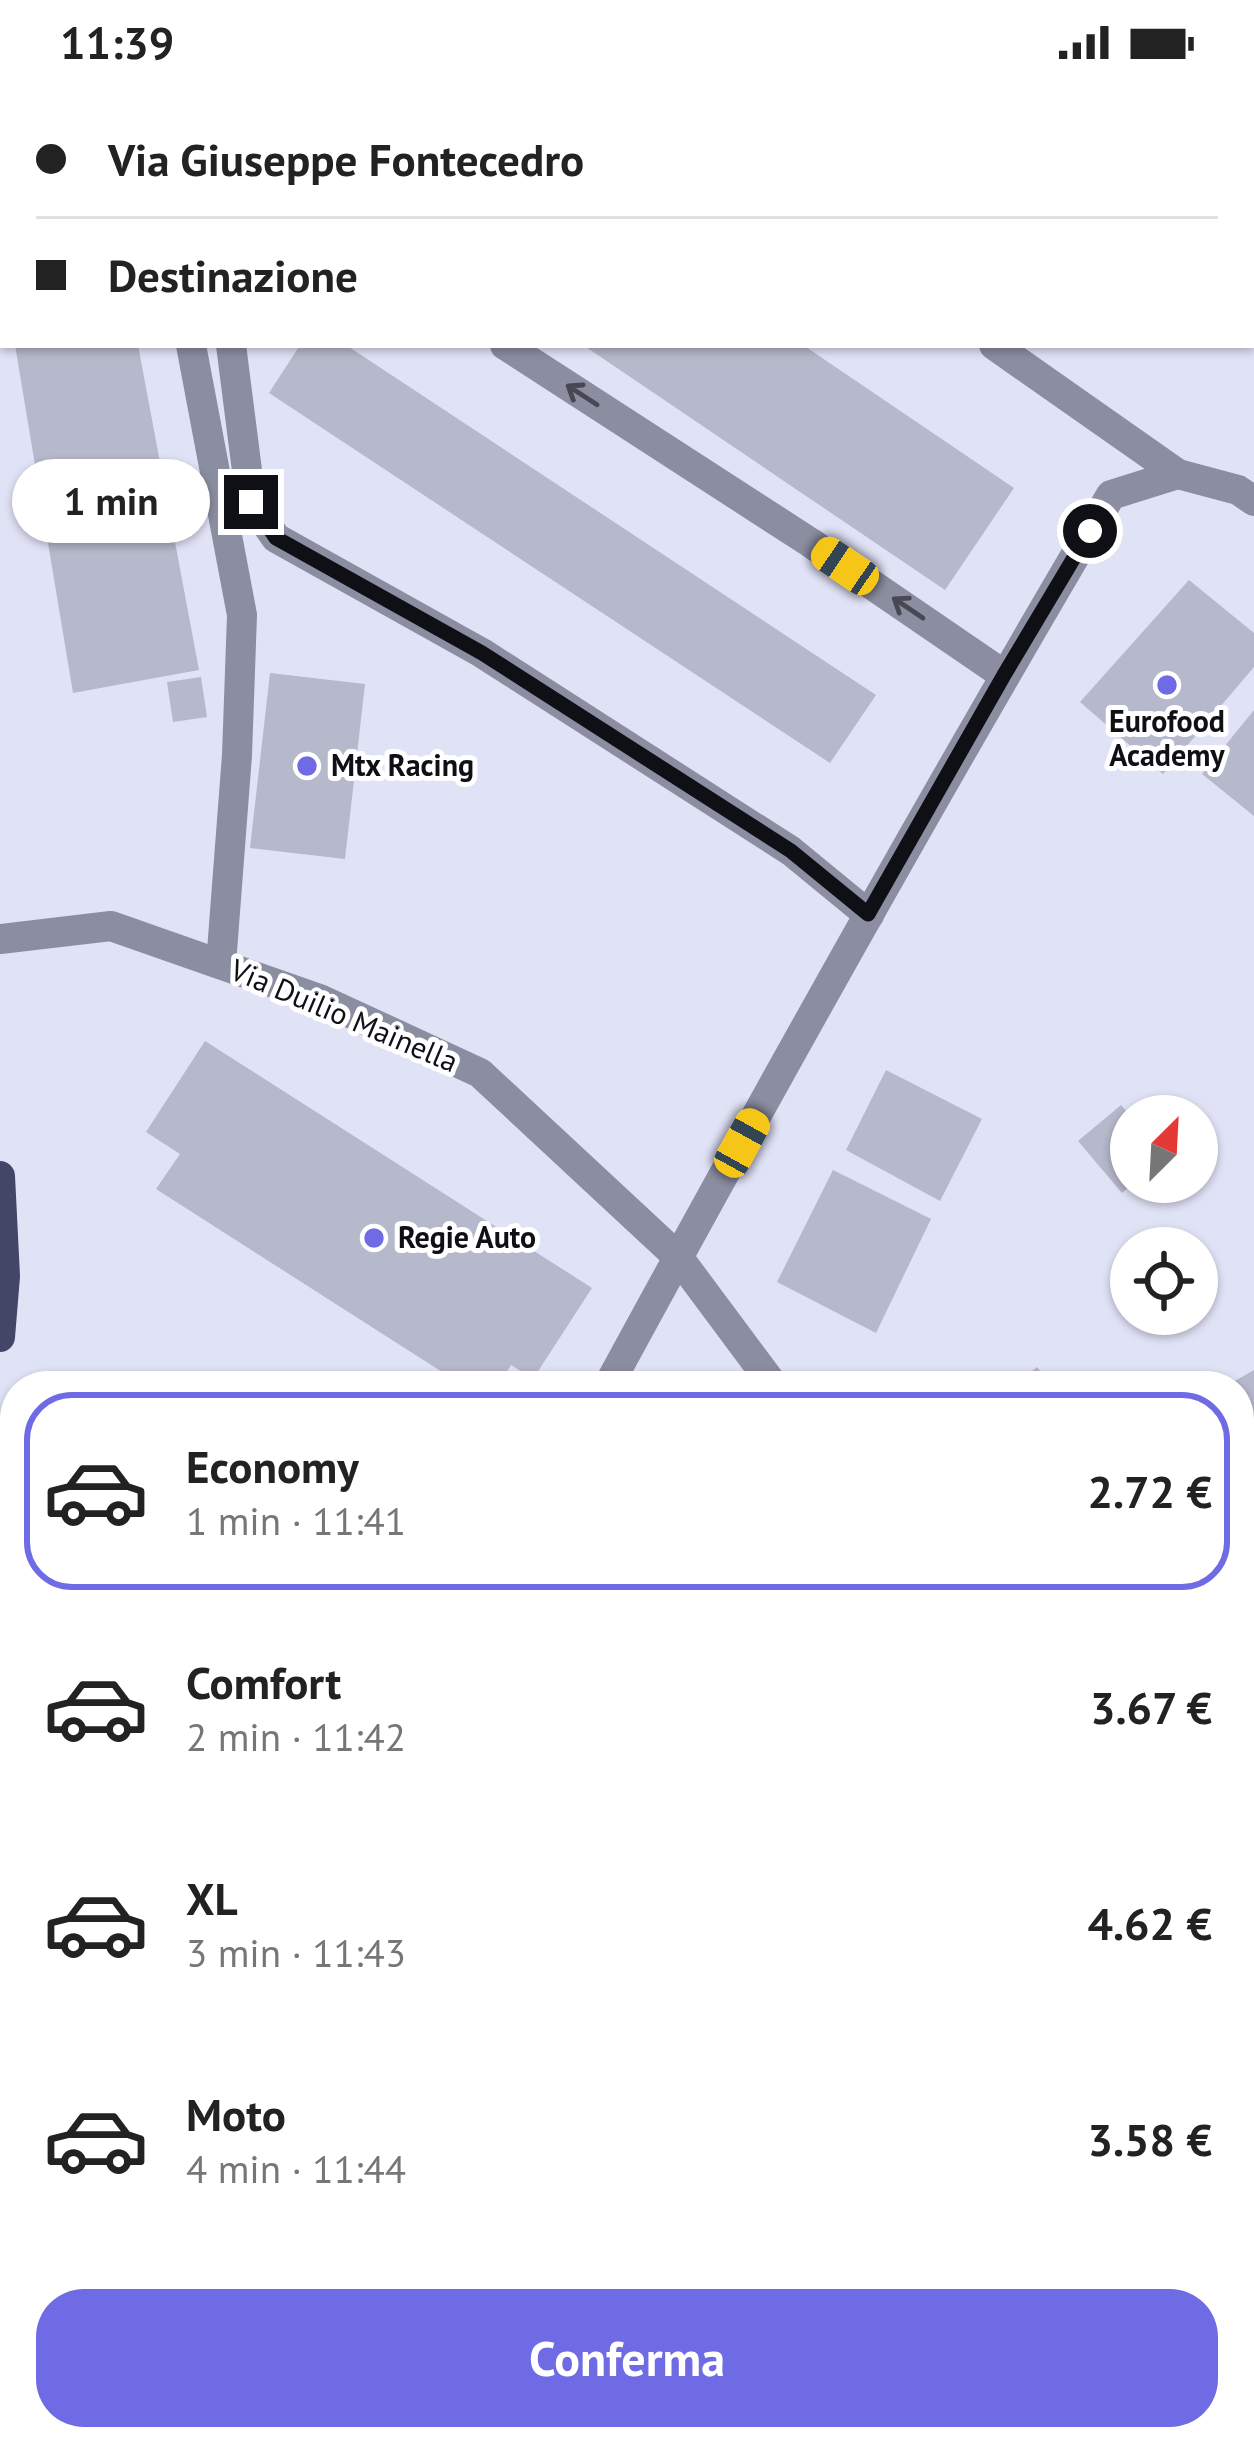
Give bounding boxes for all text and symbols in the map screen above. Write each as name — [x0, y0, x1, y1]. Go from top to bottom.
text: 11:39 — [60, 13, 174, 71]
text: Via Giuseppe Fontecedro — [108, 130, 584, 188]
text: Destinazione — [108, 246, 358, 304]
one-way arrow — [565, 382, 599, 407]
callout: 1 min — [11, 460, 209, 544]
text: 1 min — [63, 475, 159, 526]
route end — [224, 475, 278, 529]
route start — [1063, 504, 1117, 558]
car — [805, 531, 885, 601]
one-way arrow — [892, 596, 926, 621]
marker: Eurofood Academy — [1154, 672, 1180, 698]
place label: Eurofood Academy — [1109, 701, 1225, 774]
place label: Mtx Racing — [331, 745, 474, 784]
marker: Mtx Racing — [294, 753, 320, 779]
street label: Via Duilio Mainella — [224, 949, 464, 1080]
north arrow — [1110, 1095, 1218, 1203]
map controls — [1110, 1095, 1218, 1335]
car — [709, 1103, 775, 1183]
place label: Regie Auto — [398, 1217, 536, 1256]
marker: Regie Auto — [361, 1225, 387, 1251]
button: locate — [1110, 1227, 1218, 1335]
icon: car — [42, 1437, 150, 1545]
text: Economy — [186, 1437, 359, 1495]
text: 2.72 € — [1087, 1462, 1212, 1520]
text: 1 min · 11:41 — [186, 1495, 406, 1546]
icon: car — [42, 1653, 150, 1761]
text: Comfort — [186, 1653, 341, 1711]
text: 3.67 € — [1090, 1678, 1212, 1736]
text: 2 min · 11:42 — [186, 1711, 406, 1762]
icon: car — [42, 1869, 150, 1977]
text: XL — [186, 1869, 238, 1927]
text: 4.62 € — [1087, 1894, 1212, 1952]
text: 3 min · 11:43 — [186, 1927, 406, 1978]
icon: car — [42, 2085, 150, 2193]
text: Moto — [186, 2085, 286, 2143]
text: 3.58 € — [1087, 2110, 1212, 2168]
text: 4 min · 11:44 — [186, 2143, 406, 2194]
button: Conferma — [36, 2289, 1218, 2427]

